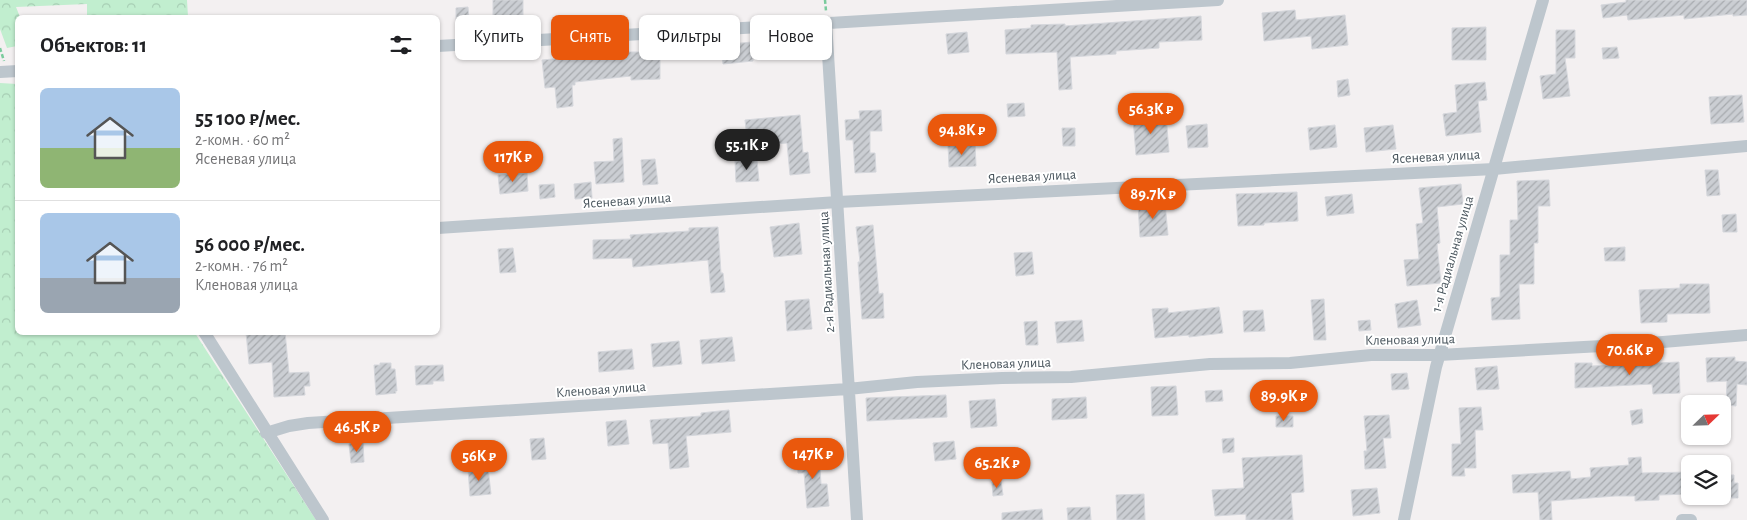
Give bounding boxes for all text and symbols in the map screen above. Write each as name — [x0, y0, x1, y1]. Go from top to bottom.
chip: Купить — [455, 15, 541, 60]
chip: Снять — [551, 15, 629, 60]
chip: Фильтры — [639, 15, 740, 60]
chip: Новое — [750, 15, 832, 60]
icon: filters — [387, 31, 415, 59]
text: Объектов: 11 — [40, 35, 147, 56]
pin: 56.3K ₽ — [1105, 92, 1197, 135]
text: 56.3K ₽ — [1129, 101, 1173, 117]
icon: home — [80, 108, 140, 168]
text: 55 100 ₽/мес. — [195, 108, 301, 129]
pin: 94.8K ₽ — [916, 114, 1008, 156]
text: 94.8K ₽ — [939, 122, 985, 138]
pin: 55.1K ₽ — [701, 128, 793, 171]
text: 2-комн. · 60 m² — [195, 132, 290, 148]
text: 55.1K ₽ — [726, 137, 768, 153]
pin: 117K ₽ — [472, 140, 554, 183]
street label: Ясеневая улица — [1391, 148, 1481, 166]
text: 117K ₽ — [494, 149, 532, 165]
text: Ясеневая улица — [195, 151, 296, 167]
street label: Ясеневая улица — [987, 168, 1077, 186]
pin: 89.7K ₽ — [1107, 178, 1199, 220]
text: 89.7K ₽ — [1130, 186, 1176, 202]
street label: Ясеневая улица — [582, 191, 672, 211]
street label: 1-я Радиальная улица — [1430, 194, 1476, 314]
street label: 2-я Радиальная улица — [817, 210, 837, 333]
icon: home — [80, 233, 140, 293]
text: 56 000 ₽/мес. — [195, 234, 305, 255]
text: 2-комн. · 76 m² — [195, 258, 288, 274]
text: Кленовая улица — [195, 277, 298, 293]
street label: Кленовая улица — [1365, 332, 1456, 348]
pin: 70.6K ₽ — [1584, 334, 1676, 376]
text: 70.6K ₽ — [1607, 342, 1653, 358]
street label: Кленовая улица — [961, 355, 1052, 373]
street label: Кленовая улица — [556, 380, 647, 400]
pin: 89.9K ₽ — [1238, 380, 1330, 422]
text: 89.9K ₽ — [1261, 388, 1307, 404]
north arrow — [1681, 395, 1731, 445]
map controls — [1681, 395, 1731, 505]
pin: 46.5K ₽ — [311, 410, 403, 453]
text: 46.5K ₽ — [334, 419, 380, 435]
pin: 147K ₽ — [772, 438, 854, 480]
pin: 56K ₽ — [444, 440, 514, 482]
text: 147K ₽ — [793, 446, 833, 462]
pin: 65.2K ₽ — [951, 446, 1043, 489]
text: 56K ₽ — [462, 448, 496, 464]
text: 65.2K ₽ — [974, 455, 1020, 471]
button: layers — [1681, 455, 1731, 505]

